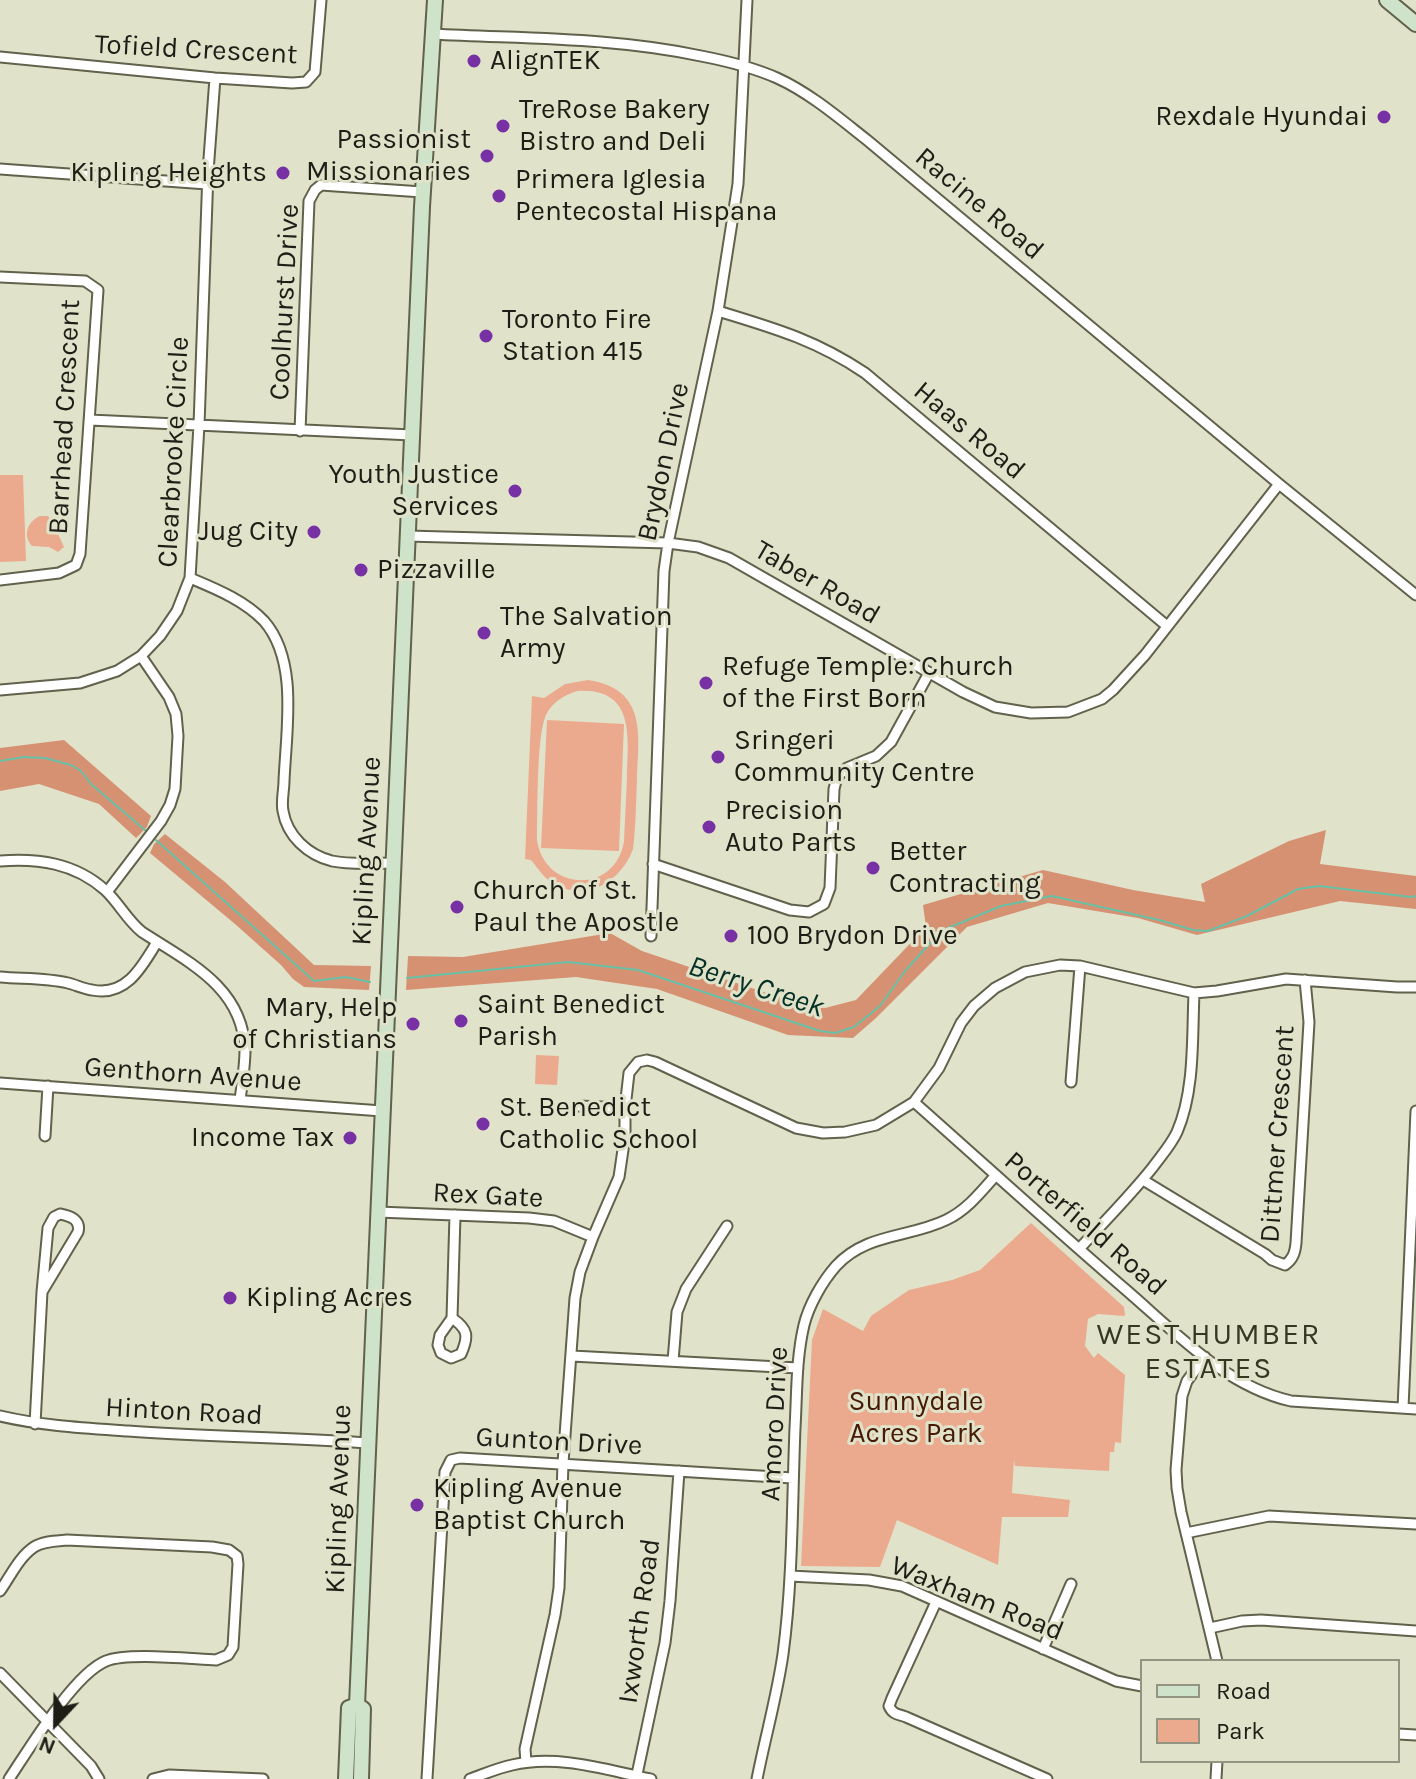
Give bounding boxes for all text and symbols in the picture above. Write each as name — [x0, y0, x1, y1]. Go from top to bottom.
street label: Tofield Crescent — [94, 28, 298, 72]
place label: AlignTEK — [490, 44, 600, 78]
marker: AlignTEK — [465, 52, 483, 70]
place label: TreRose Bakery Bistro and Deli — [519, 93, 710, 159]
place label: Rexdale Hyundai — [1155, 100, 1368, 134]
marker: Rexdale Hyundai — [1375, 108, 1393, 126]
marker: TreRose Bakery Bistro and Deli — [494, 117, 512, 135]
place label: Passionist Missionaries — [306, 123, 471, 189]
street label: Racine Road — [908, 140, 1050, 268]
marker: Passionist Missionaries — [478, 147, 496, 165]
place label: Kipling Heights — [70, 156, 267, 190]
place label: Primera Iglesia Pentecostal Hispana — [515, 163, 777, 229]
marker: Kipling Heights — [274, 164, 292, 182]
marker: Primera Iglesia Pentecostal Hispana — [490, 187, 508, 205]
street label: Coolhurst Drive — [263, 203, 307, 401]
street label: Barrhead Crescent — [42, 298, 88, 536]
place label: Toronto Fire Station 415 — [502, 303, 651, 369]
marker: Toronto Fire Station 415 — [477, 327, 495, 345]
street label: Clearbrooke Circle — [151, 336, 197, 568]
street label: Haas Road — [906, 375, 1032, 487]
street label: Brydon Drive — [631, 380, 697, 544]
place label: Youth Justice Services — [328, 458, 499, 524]
marker: Youth Justice Services — [506, 482, 524, 500]
place label: Jug City — [198, 515, 298, 549]
marker: Jug City — [305, 523, 323, 541]
street label: Taber Road — [748, 534, 886, 632]
place label: Pizzaville — [377, 553, 495, 587]
marker: Pizzaville — [352, 561, 370, 579]
place label: The Salvation Army — [500, 600, 673, 666]
marker: The Salvation Army — [475, 624, 493, 642]
place label: Refuge Temple: Church of the First Born — [722, 650, 1014, 716]
marker: Refuge Temple: Church of the First Born — [697, 674, 715, 692]
place label: Sringeri Community Centre — [734, 724, 975, 790]
marker: Sringeri Community Centre — [709, 748, 727, 766]
street label: Kipling Avenue — [345, 756, 389, 946]
place label: Precision Auto Parts — [725, 794, 857, 860]
marker: Precision Auto Parts — [700, 818, 718, 836]
place label: Better Contracting — [889, 835, 1040, 901]
marker: Better Contracting — [864, 859, 882, 877]
place label: Church of St. Paul the Apostle — [473, 874, 679, 940]
marker: Church of St. Paul the Apostle — [448, 898, 466, 916]
place label: 100 Brydon Drive — [747, 919, 958, 953]
marker: 100 Brydon Drive — [722, 927, 740, 945]
water label: Berry Creek — [684, 948, 828, 1026]
place label: Saint Benedict Parish — [477, 988, 665, 1054]
place label: Mary, Help of Christians — [232, 991, 397, 1057]
marker: Saint Benedict Parish — [452, 1012, 470, 1030]
marker: Mary, Help of Christians — [404, 1015, 422, 1033]
street label: Dittmer Crescent — [1254, 1024, 1302, 1244]
street label: Genthorn Avenue — [83, 1051, 303, 1099]
place label: St. Benedict Catholic School — [499, 1091, 698, 1157]
marker: St. Benedict Catholic School — [474, 1115, 492, 1133]
place label: Income Tax — [191, 1121, 334, 1155]
marker: Income Tax — [341, 1129, 359, 1147]
street label: Porterfield Road — [997, 1144, 1173, 1304]
street label: Rex Gate — [432, 1176, 544, 1216]
place label: Kipling Acres — [246, 1281, 413, 1315]
marker: Kipling Acres — [221, 1289, 239, 1307]
district label: WEST HUMBER ESTATES — [1097, 1317, 1321, 1388]
street label: Amoro Drive — [754, 1346, 796, 1502]
park label: Sunnydale Acres Park — [849, 1385, 983, 1451]
street label: Hinton Road — [104, 1391, 264, 1433]
street label: Kipling Avenue — [319, 1404, 359, 1594]
street label: Gunton Drive — [475, 1421, 643, 1463]
place label: Kipling Avenue Baptist Church — [433, 1472, 625, 1538]
marker: Kipling Avenue Baptist Church — [408, 1496, 426, 1514]
street label: Ixworth Road — [612, 1536, 668, 1706]
street label: Waxham Road — [886, 1549, 1068, 1649]
legend — [1140, 1659, 1400, 1763]
text: Road — [1216, 1677, 1271, 1705]
north arrow — [16, 1683, 96, 1763]
text: Park — [1216, 1717, 1265, 1745]
text: N — [35, 1730, 59, 1760]

